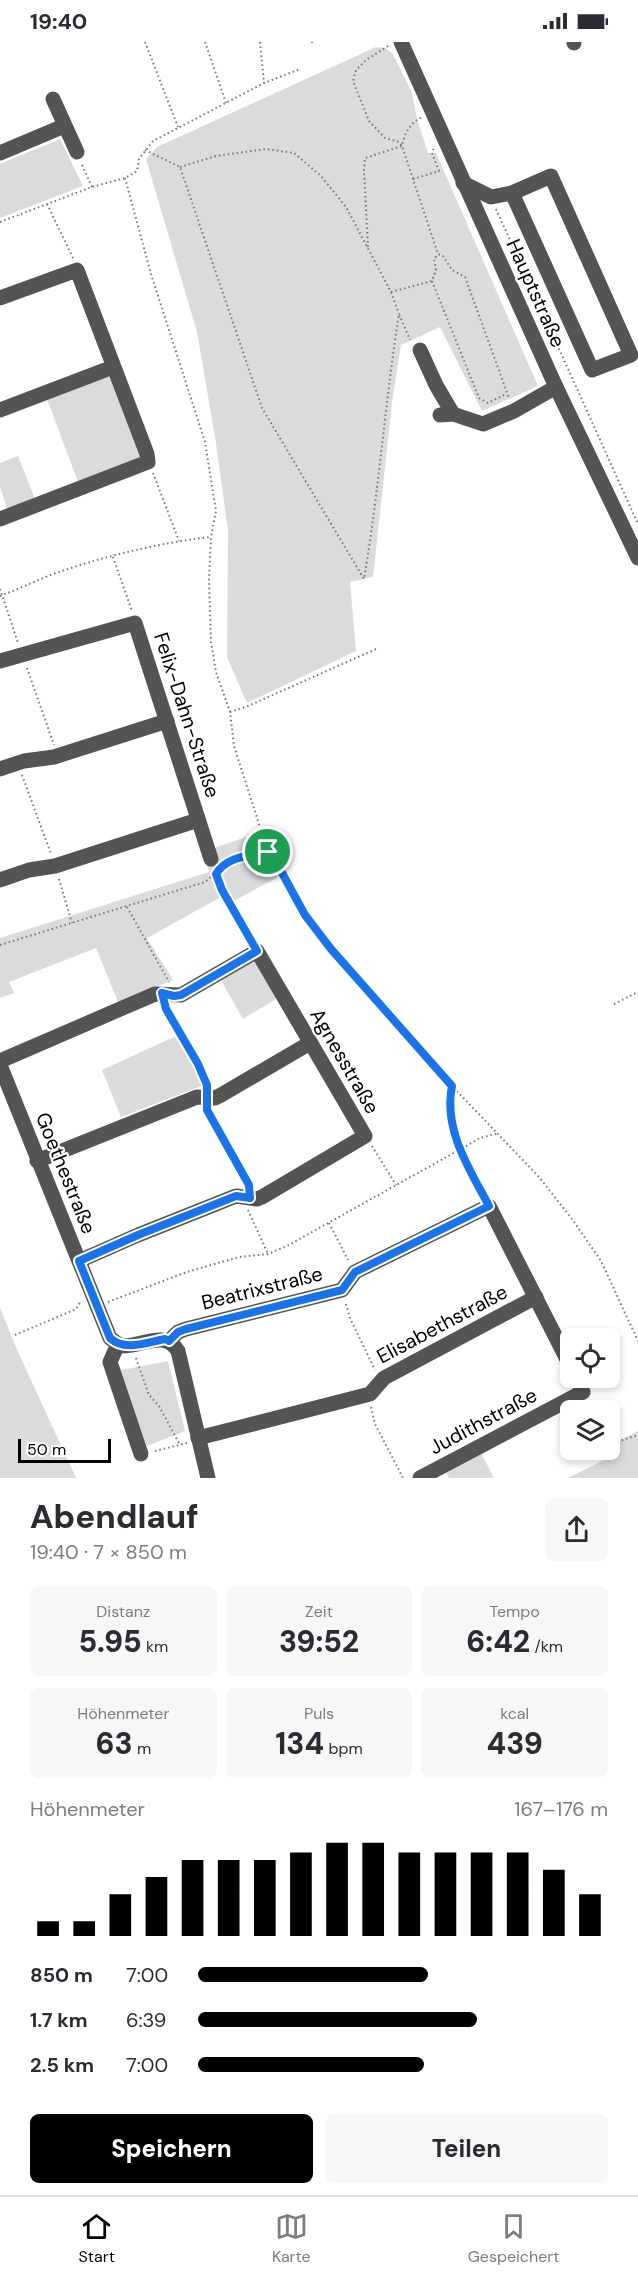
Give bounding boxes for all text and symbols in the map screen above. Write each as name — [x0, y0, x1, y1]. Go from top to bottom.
text: 19:40 — [30, 7, 87, 36]
street label: Hauptstraße — [501, 235, 571, 351]
street label: Felix-Dahn-Straße — [148, 629, 226, 801]
pin — [242, 826, 293, 877]
icon: arrive — [251, 835, 284, 868]
street label: Agnesstraße — [304, 1004, 386, 1118]
street label: Goethestraße — [30, 1108, 102, 1238]
street label: Beatrixstraße — [199, 1260, 325, 1316]
street label: Elisabethstraße — [372, 1279, 512, 1369]
map controls — [560, 1328, 620, 1460]
button: locate — [560, 1328, 620, 1388]
street label: Judithstraße — [425, 1382, 541, 1460]
button: layers — [560, 1400, 620, 1460]
scale bar — [18, 1436, 111, 1464]
text: 50 m — [27, 1439, 66, 1460]
text: Abendlauf — [30, 1495, 199, 1538]
button: share — [545, 1498, 608, 1561]
text: 19:40 · 7 × 850 m — [30, 1539, 187, 1565]
text: Distanz — [96, 1601, 150, 1622]
text: Zeit — [305, 1601, 333, 1622]
text: Tempo — [489, 1601, 540, 1622]
text: 5.95 — [78, 1622, 142, 1661]
text: 39:52 — [279, 1622, 359, 1661]
text: 6:42 — [466, 1622, 530, 1661]
text: km — [142, 1636, 168, 1657]
text: /km — [530, 1636, 563, 1657]
text: Höhenmeter — [77, 1703, 169, 1724]
text: Puls — [304, 1703, 334, 1724]
text: kcal — [500, 1703, 529, 1724]
text: 63 — [95, 1724, 133, 1763]
text: 134 — [275, 1724, 324, 1763]
text: 439 — [487, 1724, 543, 1763]
text: m — [133, 1738, 151, 1759]
text: bpm — [324, 1738, 363, 1759]
text: Höhenmeter — [30, 1796, 145, 1822]
text: 167–176 m — [514, 1796, 608, 1822]
text: 850 m — [30, 1962, 93, 1988]
text: 7:00 — [126, 1962, 168, 1988]
text: 1.7 km — [30, 2007, 88, 2033]
text: 6:39 — [126, 2007, 166, 2033]
text: 2.5 km — [30, 2052, 94, 2078]
text: 7:00 — [126, 2052, 168, 2078]
button: Speichern — [30, 2114, 313, 2183]
button: Teilen — [325, 2114, 608, 2183]
tab: Start — [78, 2210, 115, 2267]
tab: Karte — [272, 2210, 311, 2267]
tab: Gespeichert — [468, 2210, 560, 2267]

